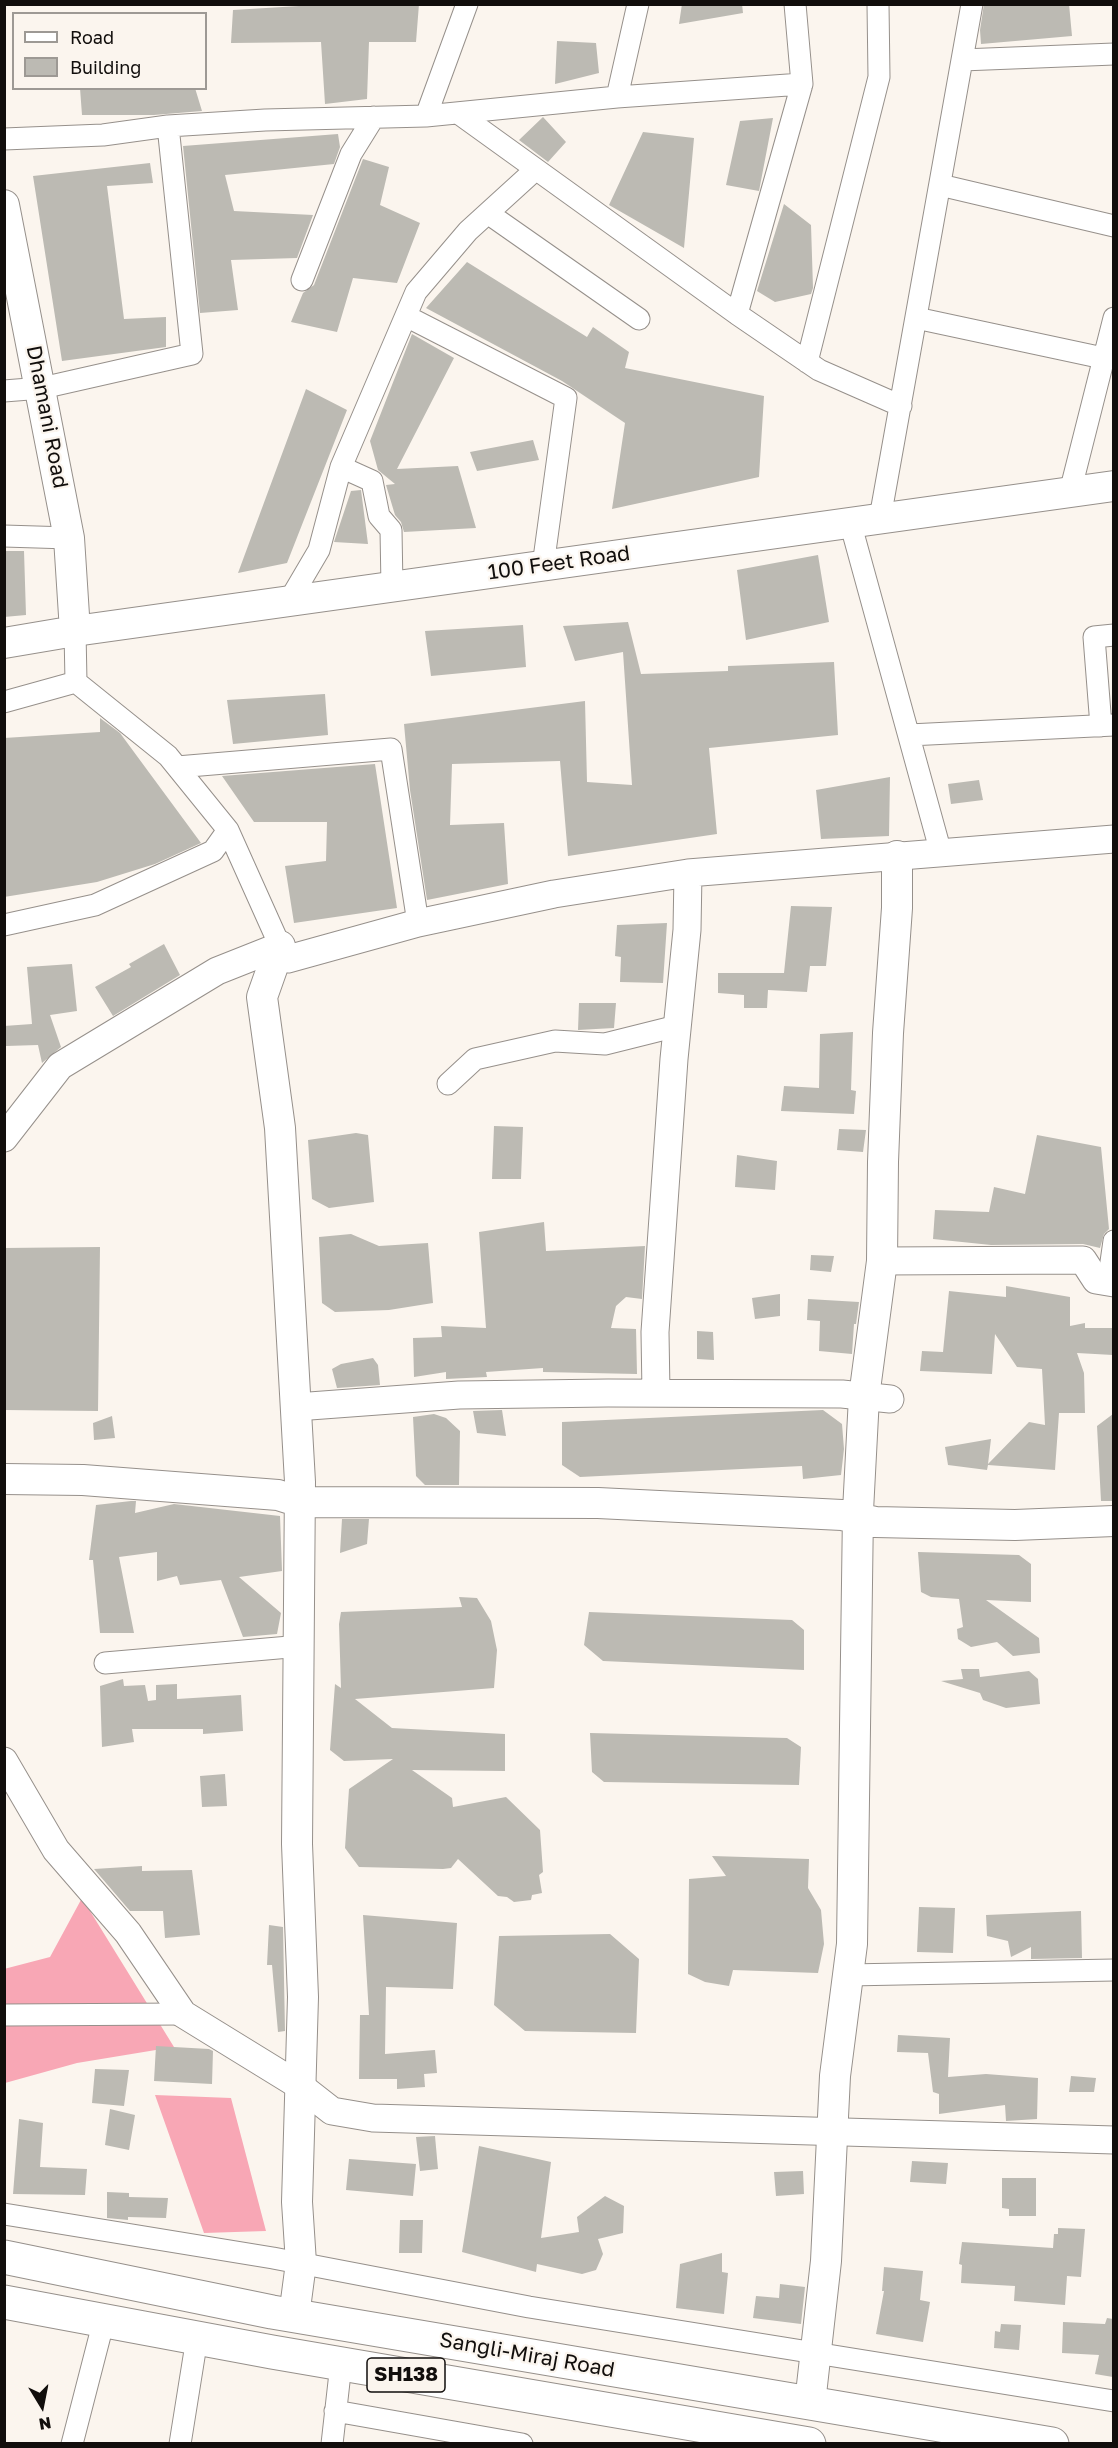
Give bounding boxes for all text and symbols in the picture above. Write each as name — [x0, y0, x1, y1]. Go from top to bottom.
legend — [12, 12, 207, 90]
text: Road — [70, 26, 114, 48]
text: Building — [70, 56, 141, 78]
street label: Dhamani Road — [21, 343, 73, 491]
street label: 100 Feet Road — [486, 541, 632, 585]
street label: Sangli-Miraj Road — [437, 2327, 617, 2383]
road number: SH138 — [367, 2358, 445, 2392]
north arrow — [12, 2376, 72, 2436]
text: N — [37, 2413, 53, 2435]

